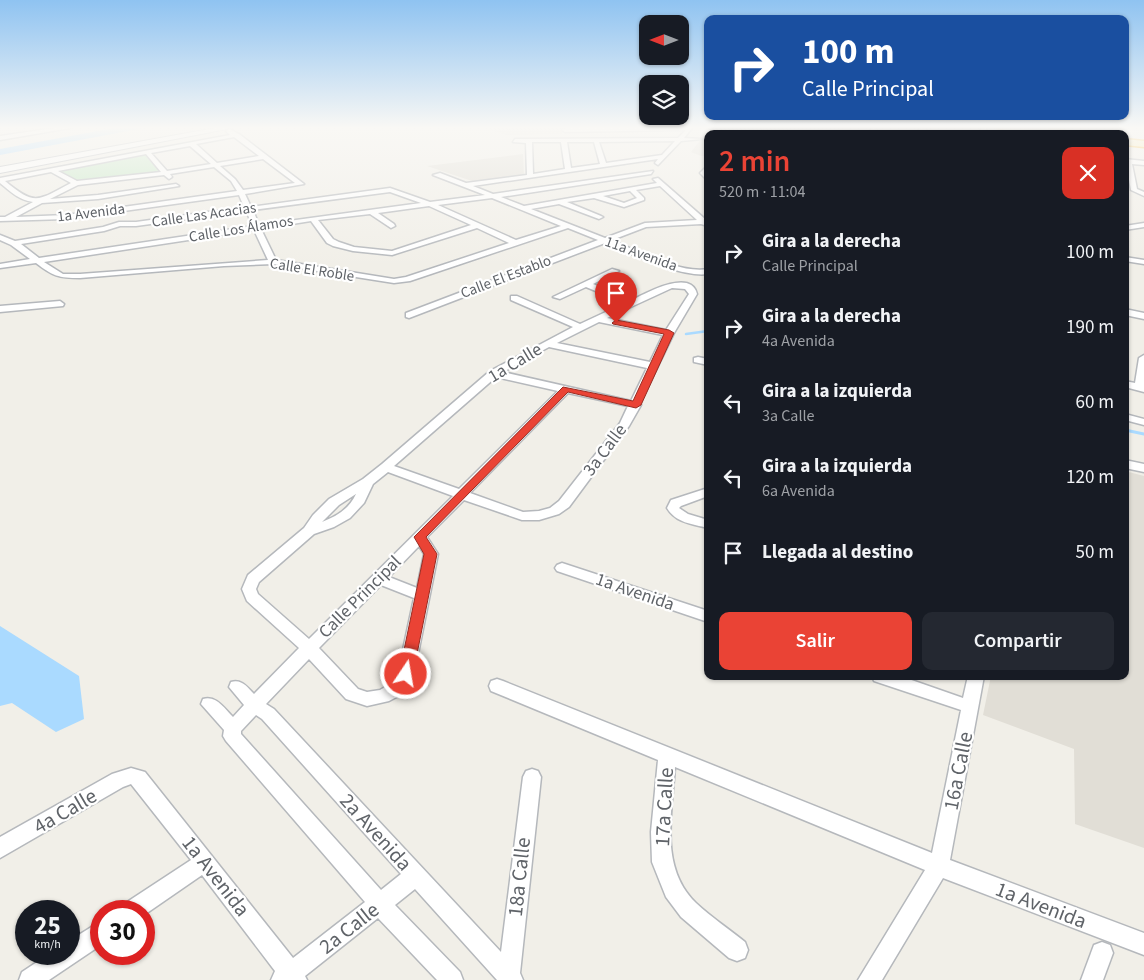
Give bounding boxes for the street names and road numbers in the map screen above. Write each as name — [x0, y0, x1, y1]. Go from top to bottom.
street label: Calle Las Acacias — [150, 197, 258, 233]
street label: 1a Avenida — [56, 198, 126, 228]
street label: Calle Los Álamos — [187, 210, 295, 248]
street label: 11a Avenida — [602, 231, 680, 277]
street label: Calle El Establo — [458, 250, 554, 304]
street label: Calle El Roble — [268, 253, 356, 287]
street label: 1a Calle — [483, 337, 547, 389]
street label: 3a Calle — [577, 419, 633, 481]
street label: Calle Principal — [313, 550, 407, 644]
street label: 1a Avenida — [592, 567, 678, 617]
street label: 16a Calle — [936, 729, 980, 813]
street label: 17a Calle — [647, 767, 681, 847]
street label: 4a Calle — [28, 781, 102, 841]
street label: 2a Avenida — [333, 786, 419, 878]
street label: 1a Avenida — [175, 829, 257, 923]
street label: 18a Calle — [500, 836, 538, 918]
street label: 1a Avenida — [991, 874, 1091, 936]
street label: 2a Calle — [313, 895, 385, 961]

